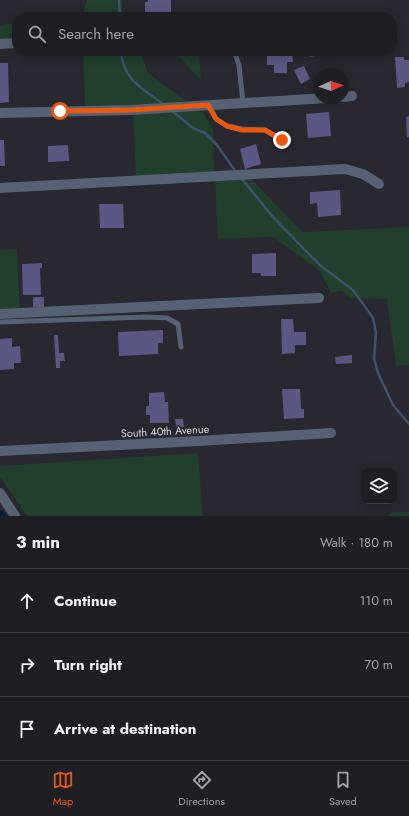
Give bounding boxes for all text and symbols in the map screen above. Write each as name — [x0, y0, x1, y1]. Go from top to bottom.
search box — [12, 12, 397, 56]
icon: search — [26, 23, 48, 45]
text: Search here — [58, 23, 134, 45]
north arrow — [313, 68, 349, 104]
route start — [51, 102, 69, 120]
route end — [273, 131, 291, 149]
street label: South 40th Avenue — [120, 421, 210, 441]
map controls — [361, 468, 397, 504]
button: layers — [361, 468, 397, 504]
text: 3 min — [16, 530, 60, 554]
text: Walk · 180 m — [320, 533, 393, 552]
icon: ahead — [16, 590, 38, 612]
text: Continue — [54, 590, 117, 612]
text: 110 m — [359, 591, 393, 610]
icon: right — [16, 654, 38, 676]
text: Turn right — [54, 654, 122, 676]
text: 70 m — [364, 655, 393, 674]
icon: arrive — [16, 718, 38, 740]
text: Arrive at destination — [54, 718, 196, 740]
tab: Map — [52, 769, 74, 809]
tab: Directions — [178, 769, 225, 809]
tab: Saved — [329, 769, 357, 809]

